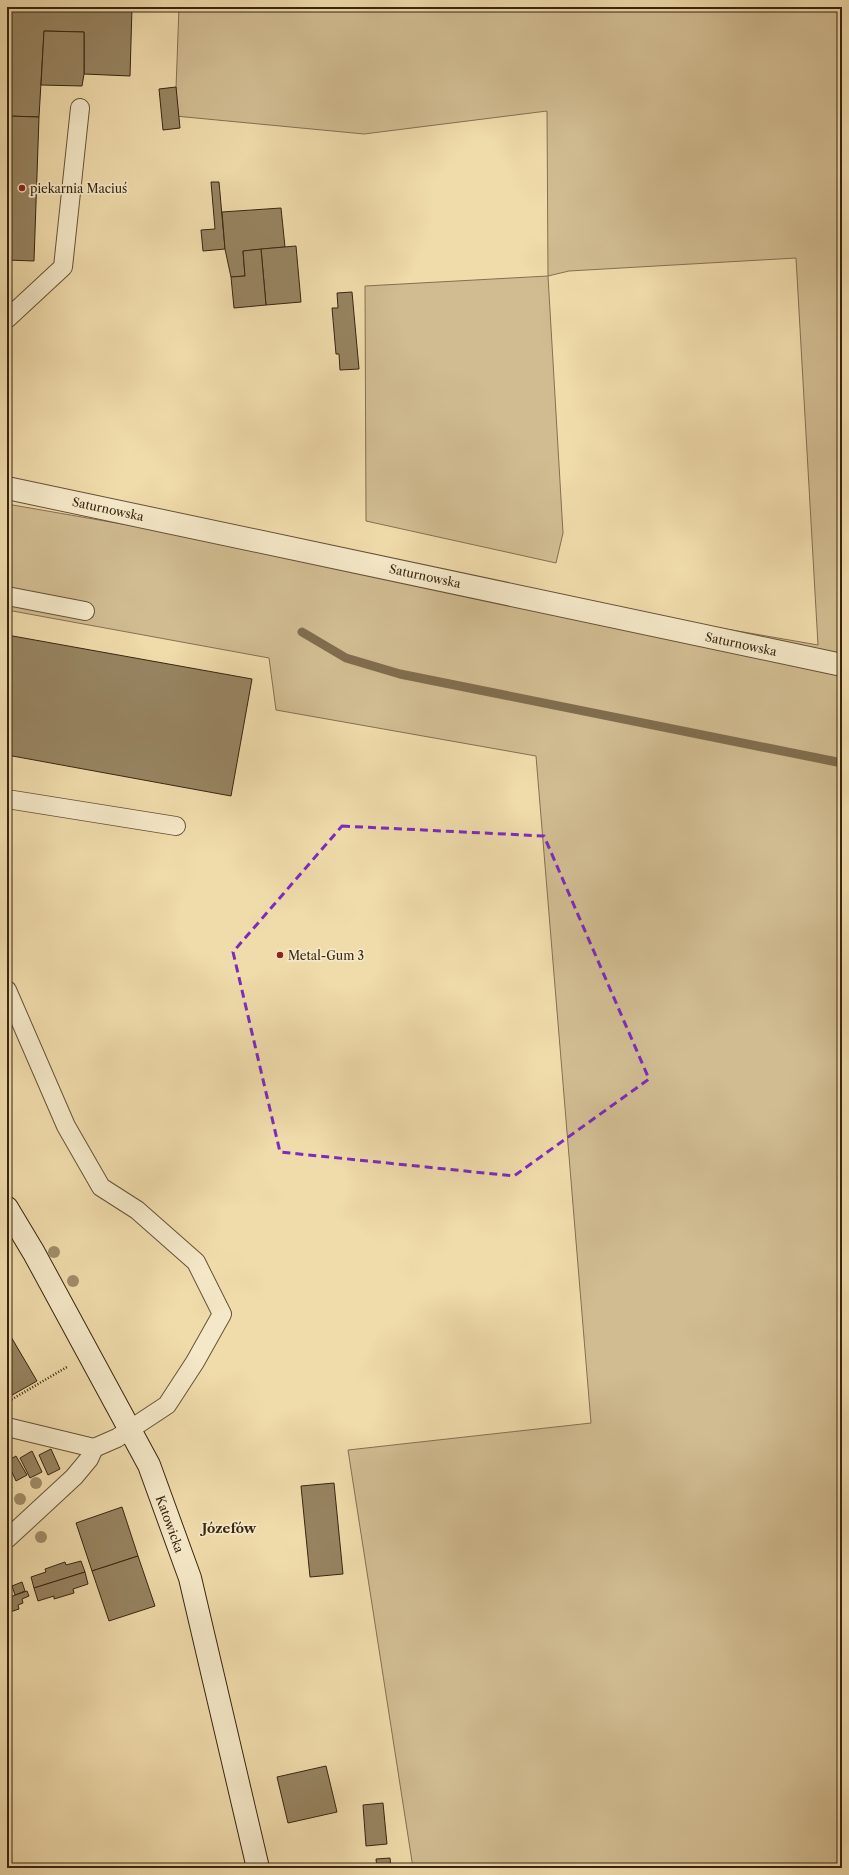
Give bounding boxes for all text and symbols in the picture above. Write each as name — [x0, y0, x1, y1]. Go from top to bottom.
place label: piekarnia Maciuś — [30, 181, 127, 196]
marker: piekarnia Maciuś — [17, 183, 27, 193]
street label: Saturnowska — [71, 494, 146, 524]
street label: Saturnowska — [388, 561, 463, 591]
street label: Saturnowska — [704, 629, 779, 659]
place label: Metal-Gum 3 — [288, 948, 364, 963]
marker: Metal-Gum 3 — [275, 950, 285, 960]
street label: Katowicka — [153, 1493, 188, 1555]
district label: Józefów — [200, 1520, 257, 1536]

